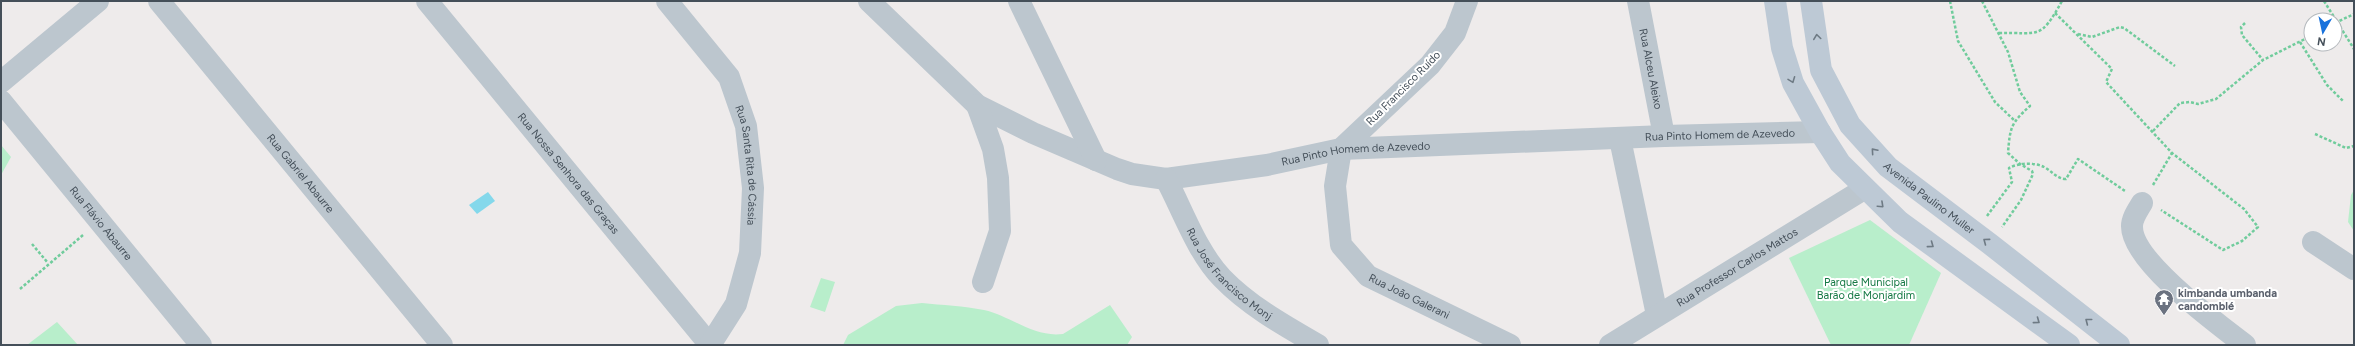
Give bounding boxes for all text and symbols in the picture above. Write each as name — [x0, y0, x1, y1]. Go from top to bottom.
north arrow — [2303, 12, 2343, 52]
street label: Rua Alceu Aleixo — [1636, 27, 1665, 110]
one-way arrow — [1813, 34, 1822, 41]
text: N — [2316, 34, 2327, 48]
street label: Rua Francisco Ruído — [1363, 48, 1443, 128]
one-way arrow — [1788, 76, 1796, 83]
street label: Rua Santa Rita de Cássia — [732, 104, 759, 226]
street label: Rua Nossa Senhora das Graças — [515, 110, 622, 237]
street label: Rua Pinto Homem de Azevedo — [1645, 127, 1795, 144]
street label: Rua Gabriel Abaurre — [264, 131, 337, 216]
street label: Rua Pinto Homem de Azevedo — [1280, 139, 1431, 169]
one-way arrow — [1871, 149, 1878, 156]
street label: Avenida Paulino Muller — [1880, 160, 1977, 237]
street label: Rua Flávio Abaurre — [67, 184, 135, 263]
one-way arrow — [1876, 200, 1883, 207]
street label: Rua Professor Carlos Mattos — [1674, 225, 1800, 310]
street label: Rua José Francisco Monj — [1184, 226, 1274, 323]
one-way arrow — [1983, 238, 1990, 245]
one-way arrow — [1927, 240, 1934, 247]
street label: Rua João Galerani — [1366, 271, 1452, 322]
park label: Parque Municipal Barão de Monjardim — [1817, 276, 1915, 302]
place label: kimbanda umbanda candomblé — [2178, 287, 2277, 313]
temple icon: kimbanda umbanda candomblé — [2153, 288, 2175, 316]
one-way arrow — [2032, 316, 2039, 323]
one-way arrow — [2086, 319, 2093, 326]

